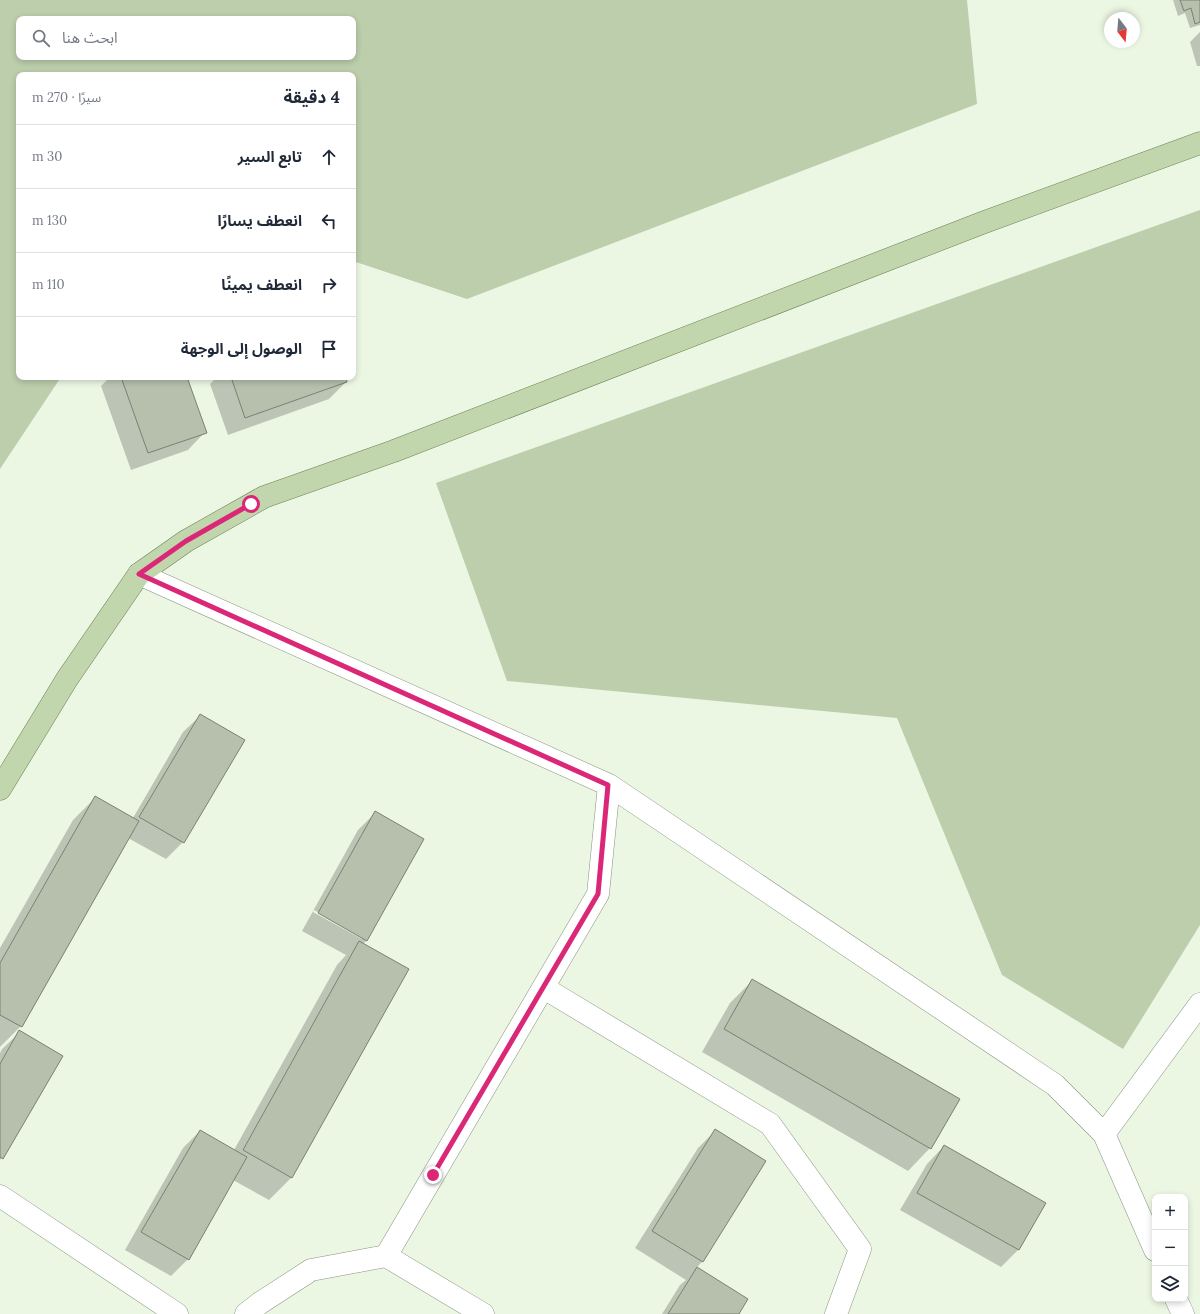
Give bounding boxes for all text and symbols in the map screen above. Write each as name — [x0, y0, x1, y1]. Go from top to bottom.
north arrow — [1104, 12, 1140, 48]
search box — [16, 16, 356, 60]
icon: search — [30, 27, 52, 49]
text: ابحث هنا — [62, 28, 118, 47]
text: 4 دقيقة — [283, 86, 340, 108]
text: سيرًا · 270 m — [32, 89, 101, 106]
icon: ahead — [318, 146, 340, 168]
text: تابع السير — [238, 147, 302, 166]
text: 30 m — [32, 148, 62, 165]
icon: left — [318, 210, 340, 232]
text: انعطف يسارًا — [217, 211, 302, 230]
text: 130 m — [32, 212, 67, 229]
icon: right — [318, 274, 340, 296]
text: انعطف يمينًا — [221, 275, 302, 294]
text: 110 m — [32, 276, 65, 293]
icon: arrive — [318, 338, 340, 360]
text: الوصول إلى الوجهة — [181, 339, 302, 358]
route start — [242, 495, 260, 513]
route end — [424, 1166, 442, 1184]
map controls — [1152, 1194, 1188, 1302]
button: + — [1152, 1194, 1188, 1230]
button: − — [1152, 1230, 1188, 1266]
button: layers — [1152, 1266, 1188, 1302]

